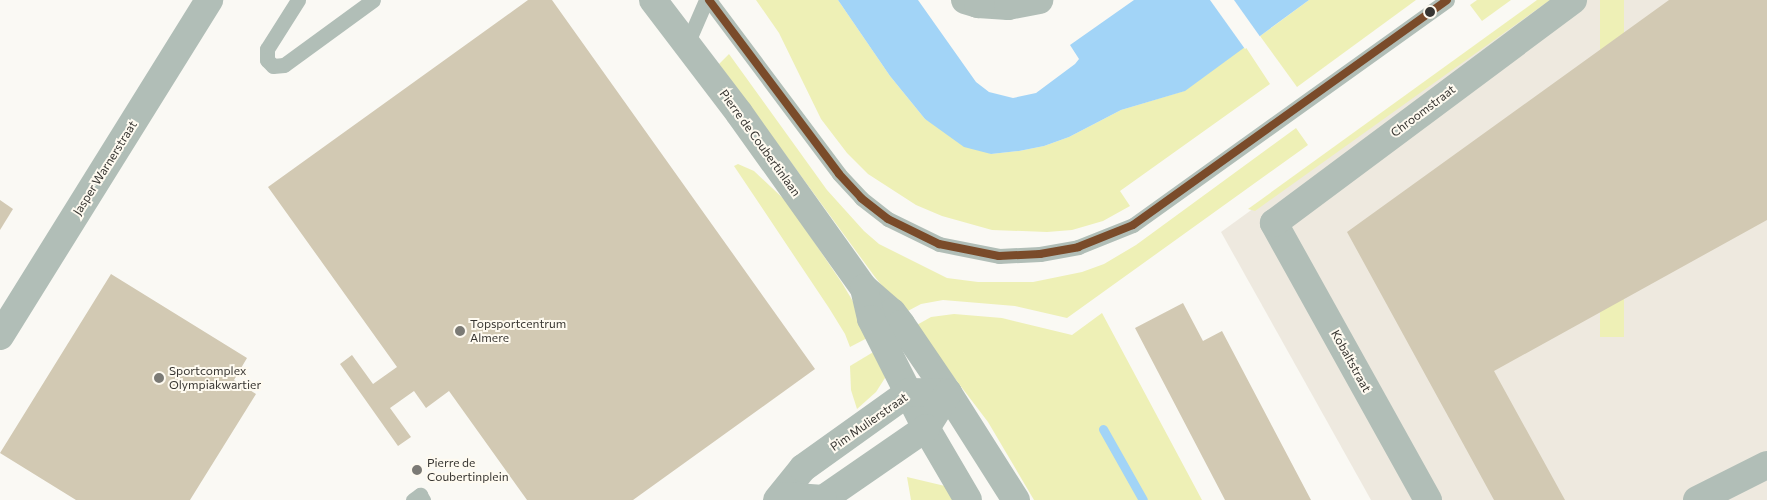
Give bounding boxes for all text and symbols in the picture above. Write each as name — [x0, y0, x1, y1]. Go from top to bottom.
unlabelled marker — [1425, 7, 1435, 17]
street label: Chroomstraat — [1388, 82, 1458, 140]
street label: Pierre de Coubertinlaan — [717, 87, 803, 199]
street label: Jasper Warnerstraat — [70, 118, 140, 218]
place label: Topsportcentrum Almere — [470, 317, 566, 345]
marker: Topsportcentrum Almere — [454, 325, 466, 337]
street label: Kobaltstraat — [1328, 327, 1374, 395]
place label: Sportcomplex Olympiakwartier — [169, 364, 261, 392]
marker: Sportcomplex Olympiakwartier — [153, 372, 165, 384]
street label: Pim Mulierstraat — [828, 390, 910, 454]
place label: Pierre de Coubertinplein — [427, 456, 509, 484]
marker: Pierre de Coubertinplein — [411, 464, 423, 476]

